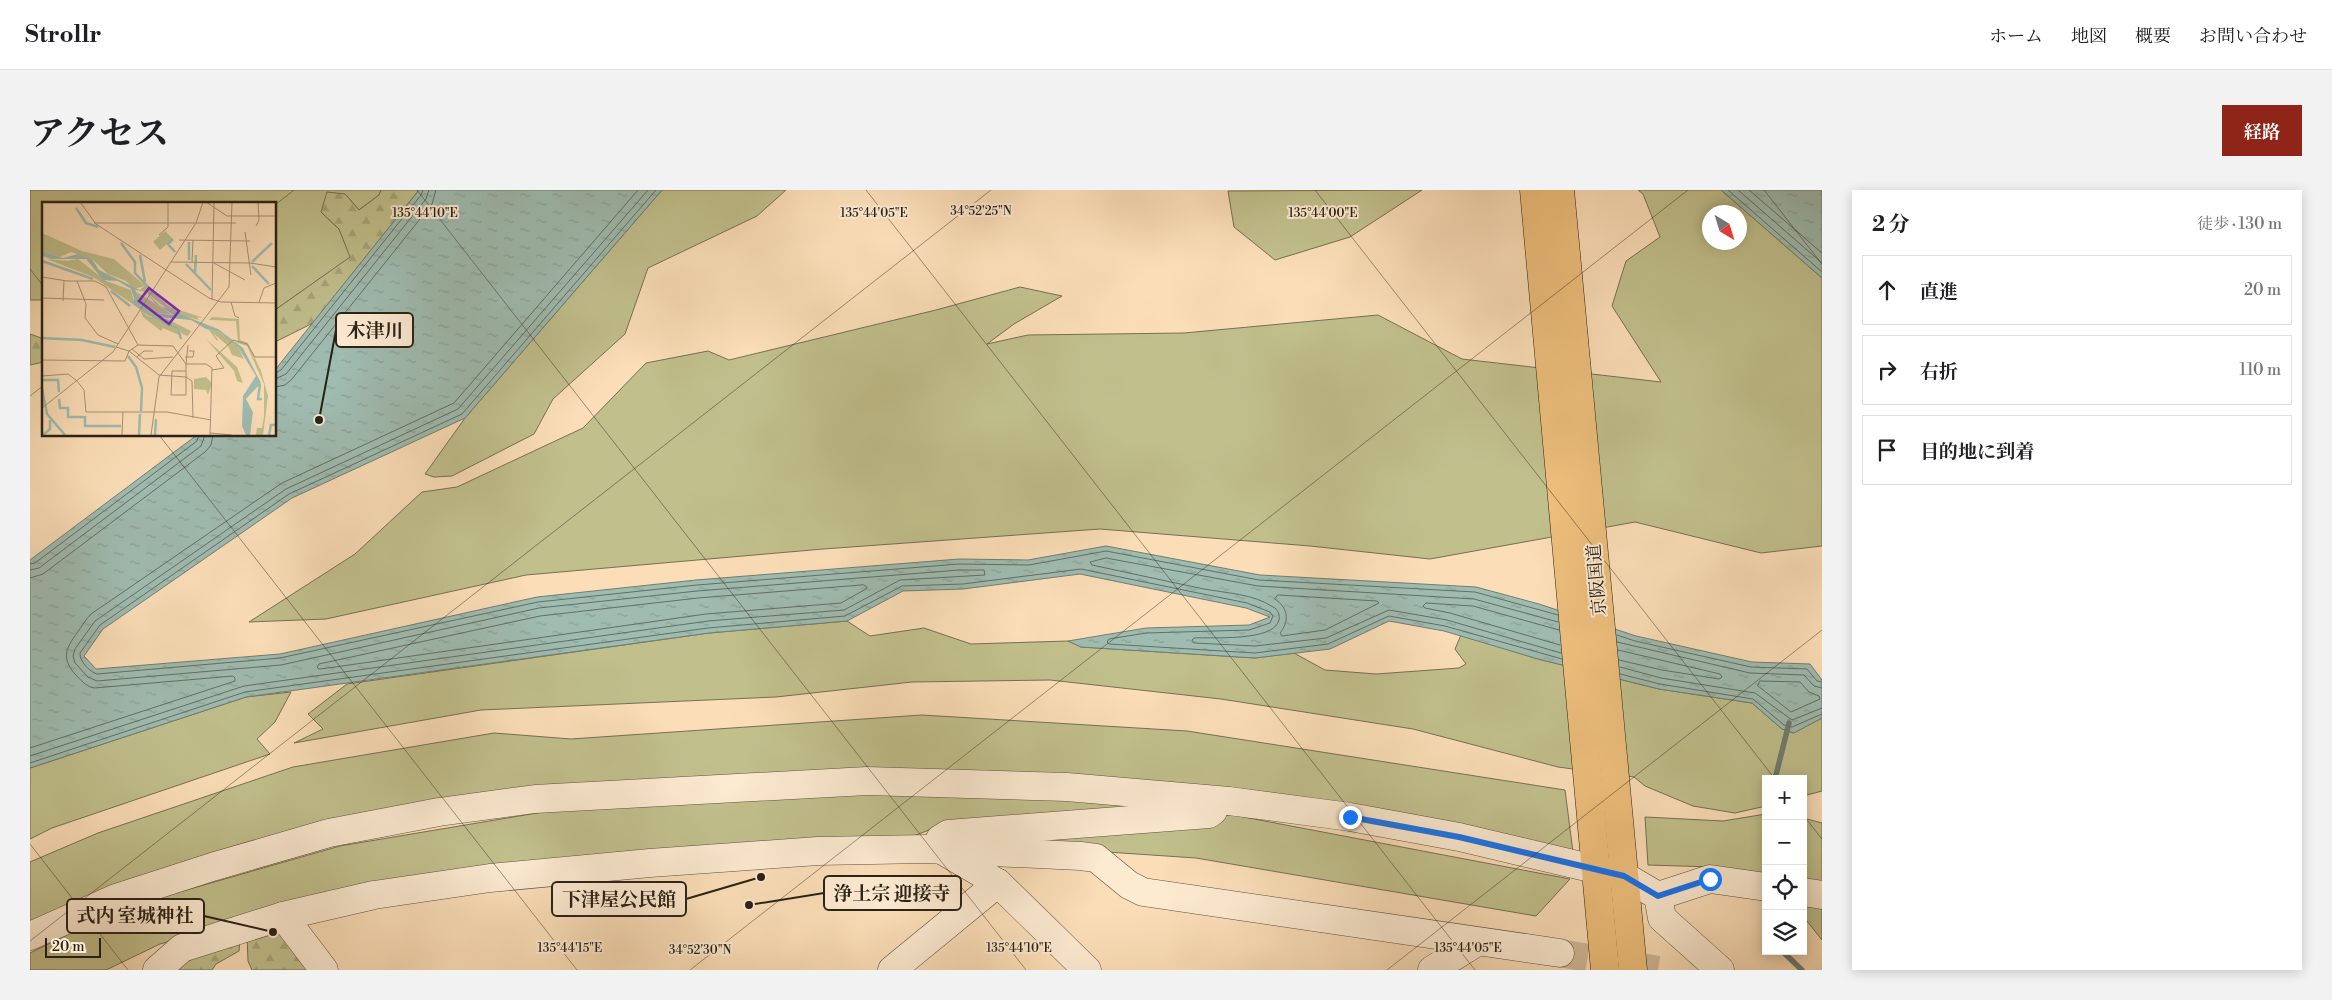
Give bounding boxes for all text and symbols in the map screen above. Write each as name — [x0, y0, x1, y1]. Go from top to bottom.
text: Strollr — [25, 20, 101, 50]
text: ホーム — [1989, 25, 2043, 48]
text: 地図 — [2071, 25, 2107, 48]
text: 概要 — [2135, 25, 2171, 48]
text: お問い合わせ — [2199, 25, 2307, 48]
button: 経路 — [2222, 105, 2302, 156]
text: アクセス — [30, 113, 169, 156]
inset map — [42, 202, 276, 436]
text: 34°52'25"N — [950, 204, 1012, 219]
north arrow — [1702, 205, 1747, 250]
text: 135°44'10"E — [392, 206, 458, 221]
text: 135°44'05"E — [840, 206, 908, 221]
text: 135°44'00"E — [1289, 206, 1357, 221]
text: 2 分 — [1872, 212, 1910, 238]
text: 徒歩 · 130 m — [2197, 214, 2282, 234]
icon: ahead — [1873, 276, 1901, 304]
text: 直進 — [1920, 280, 1958, 304]
text: 20 m — [2244, 280, 2281, 300]
callout: 木津川 — [336, 313, 413, 347]
text: 木津川 — [346, 319, 404, 343]
icon: right — [1873, 356, 1901, 384]
text: 右折 — [1920, 360, 1958, 384]
text: 110 m — [2239, 360, 2281, 380]
icon: arrive — [1873, 436, 1901, 464]
text: 目的地に到着 — [1920, 440, 2034, 464]
street label: 京阪国道 — [1582, 543, 1612, 617]
map controls — [1762, 775, 1807, 955]
button: + — [1762, 775, 1807, 820]
route end — [1339, 806, 1362, 829]
button: − — [1762, 820, 1807, 865]
button: locate — [1762, 865, 1807, 910]
route start — [1699, 868, 1722, 891]
callout: 浄土宗 迎接寺 — [824, 876, 961, 910]
callout: 下津屋公民館 — [552, 882, 686, 916]
text: 浄土宗 迎接寺 — [833, 882, 951, 906]
text: 下津屋公民館 — [562, 888, 676, 912]
callout: 式内 室城神社 — [67, 899, 204, 933]
text: 式内 室城神社 — [76, 904, 194, 928]
button: layers — [1762, 910, 1807, 955]
scale bar — [45, 935, 101, 958]
text: 20 m — [52, 938, 84, 956]
text: 135°44'15"E — [538, 941, 602, 956]
text: 135°44'10"E — [986, 941, 1052, 956]
text: 135°44'05"E — [1434, 941, 1502, 956]
text: 34°52'30"N — [669, 943, 731, 958]

